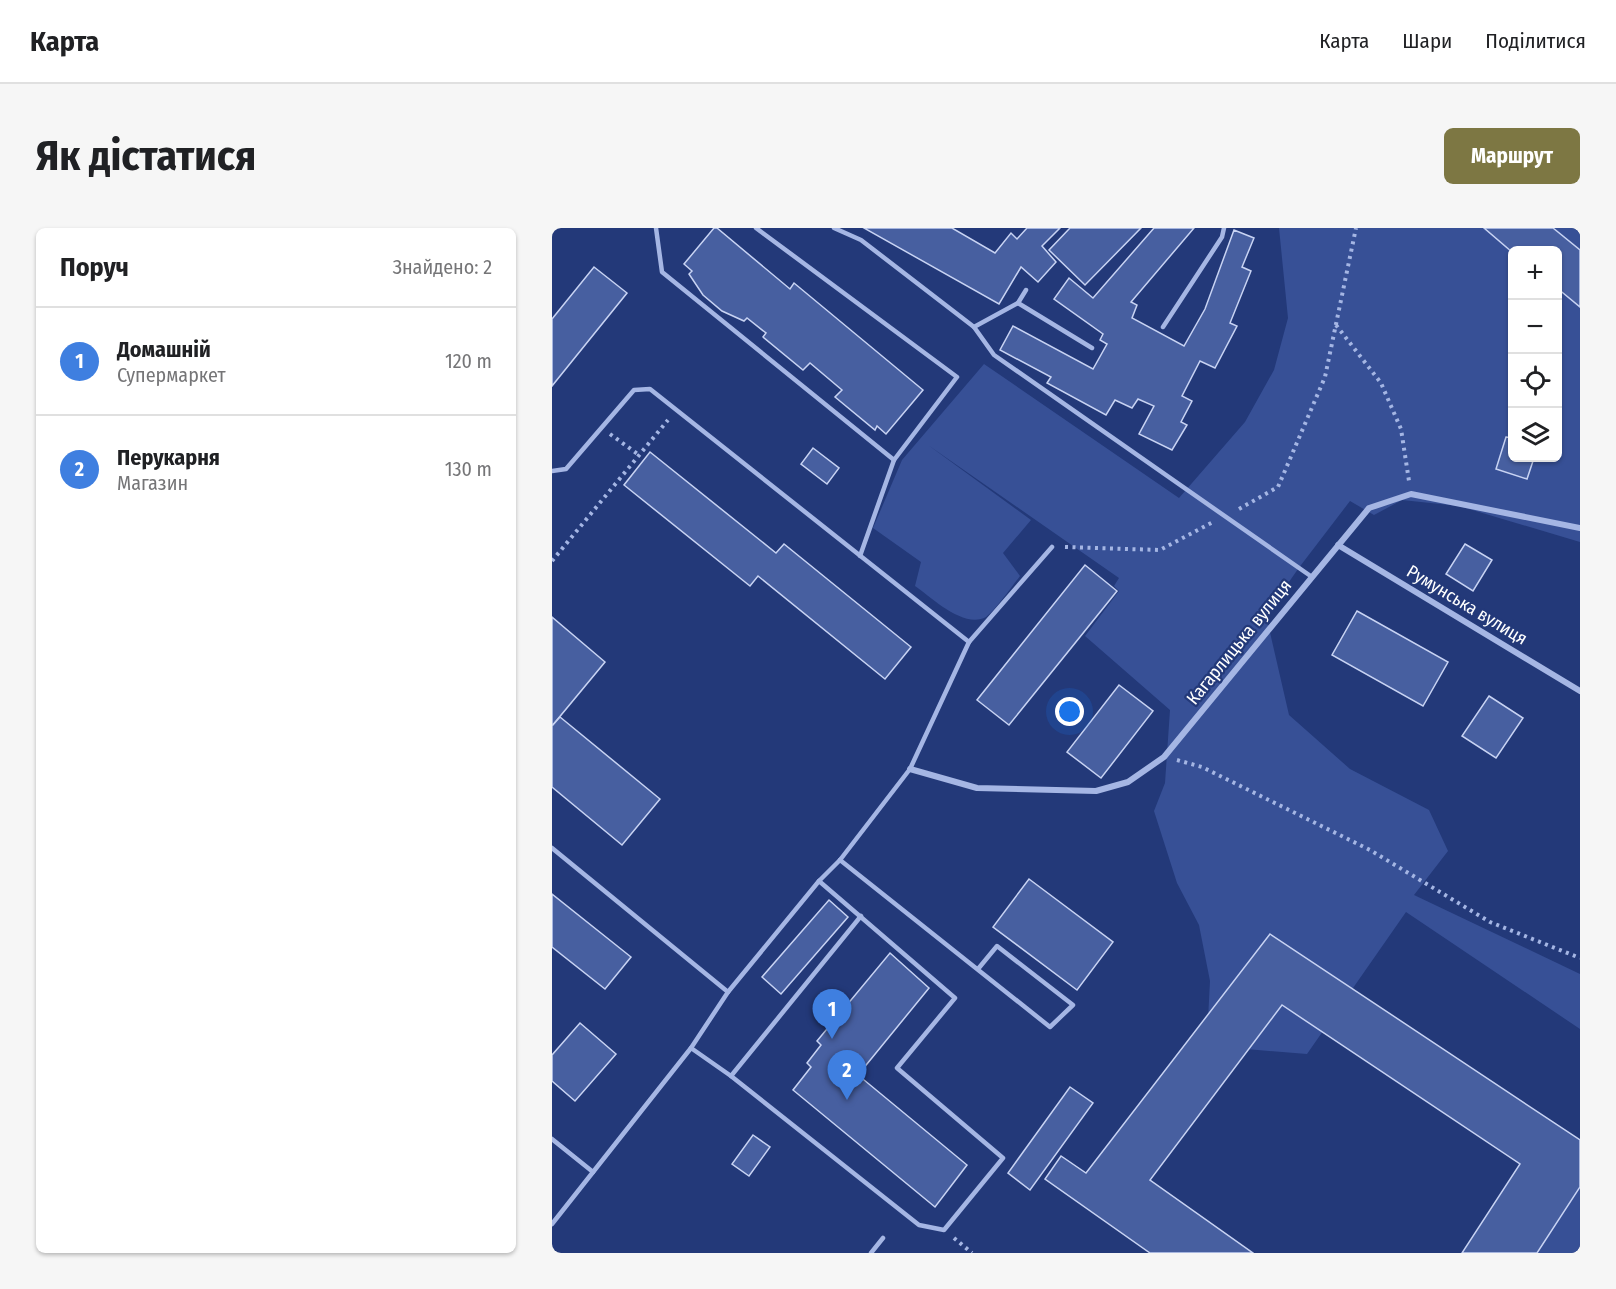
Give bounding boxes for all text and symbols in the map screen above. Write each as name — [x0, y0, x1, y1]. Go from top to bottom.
text: Карта — [30, 25, 99, 58]
text: Карта — [1319, 28, 1369, 54]
text: Шари — [1402, 28, 1452, 54]
text: Поділитися — [1485, 28, 1586, 54]
button: Маршрут — [1444, 128, 1580, 184]
text: Як дістатися — [36, 131, 256, 181]
map controls — [1508, 246, 1562, 462]
button: + — [1508, 246, 1562, 300]
text: Поруч — [60, 252, 129, 283]
text: Знайдено: 2 — [392, 255, 492, 279]
button: − — [1508, 300, 1562, 354]
text: Домашній — [117, 336, 211, 363]
text: 1 — [75, 349, 84, 373]
text: 120 m — [445, 349, 492, 373]
button: locate — [1508, 354, 1562, 408]
text: Супермаркет — [117, 363, 226, 387]
button: layers — [1508, 408, 1562, 462]
text: Перукарня — [117, 444, 220, 471]
text: 2 — [75, 457, 84, 481]
text: 130 m — [445, 457, 492, 481]
text: Магазин — [117, 471, 188, 495]
street label: Румунська вулиця — [1403, 560, 1531, 650]
street label: Кагарлицька вулиця — [1182, 575, 1296, 709]
your location — [1055, 697, 1084, 726]
pin: 1 — [812, 990, 852, 1039]
pin: 2 — [828, 1050, 866, 1100]

